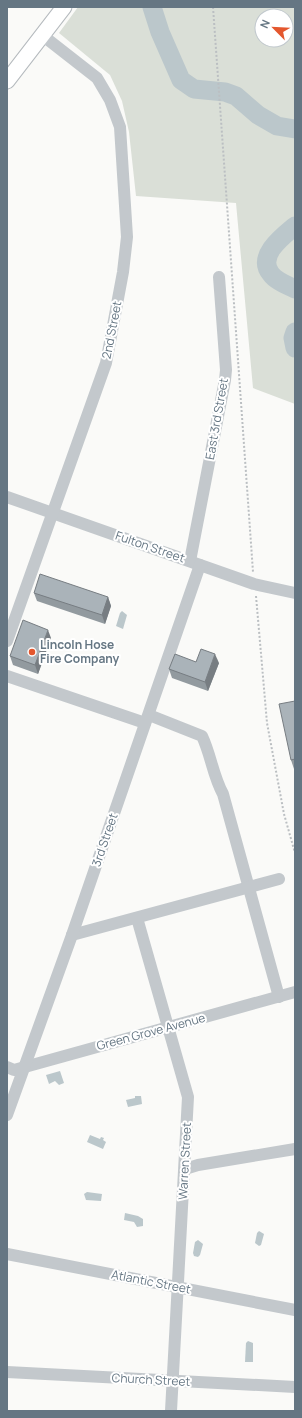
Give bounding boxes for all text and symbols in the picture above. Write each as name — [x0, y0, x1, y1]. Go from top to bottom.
north arrow — [254, 8, 294, 48]
text: N — [256, 17, 273, 30]
street label: 2nd Street — [98, 299, 125, 360]
street label: East 3rd Street — [201, 377, 232, 461]
street label: Fulton Street — [113, 527, 187, 566]
place label: Lincoln Hose Fire Company — [40, 636, 120, 667]
marker: Lincoln Hose Fire Company — [27, 647, 37, 657]
street label: 3rd Street — [87, 811, 122, 869]
street label: Green Grove Avenue — [95, 1009, 207, 1054]
street label: Warren Street — [174, 1122, 195, 1200]
street label: Atlantic Street — [110, 1265, 192, 1298]
street label: Church Street — [111, 1369, 191, 1390]

